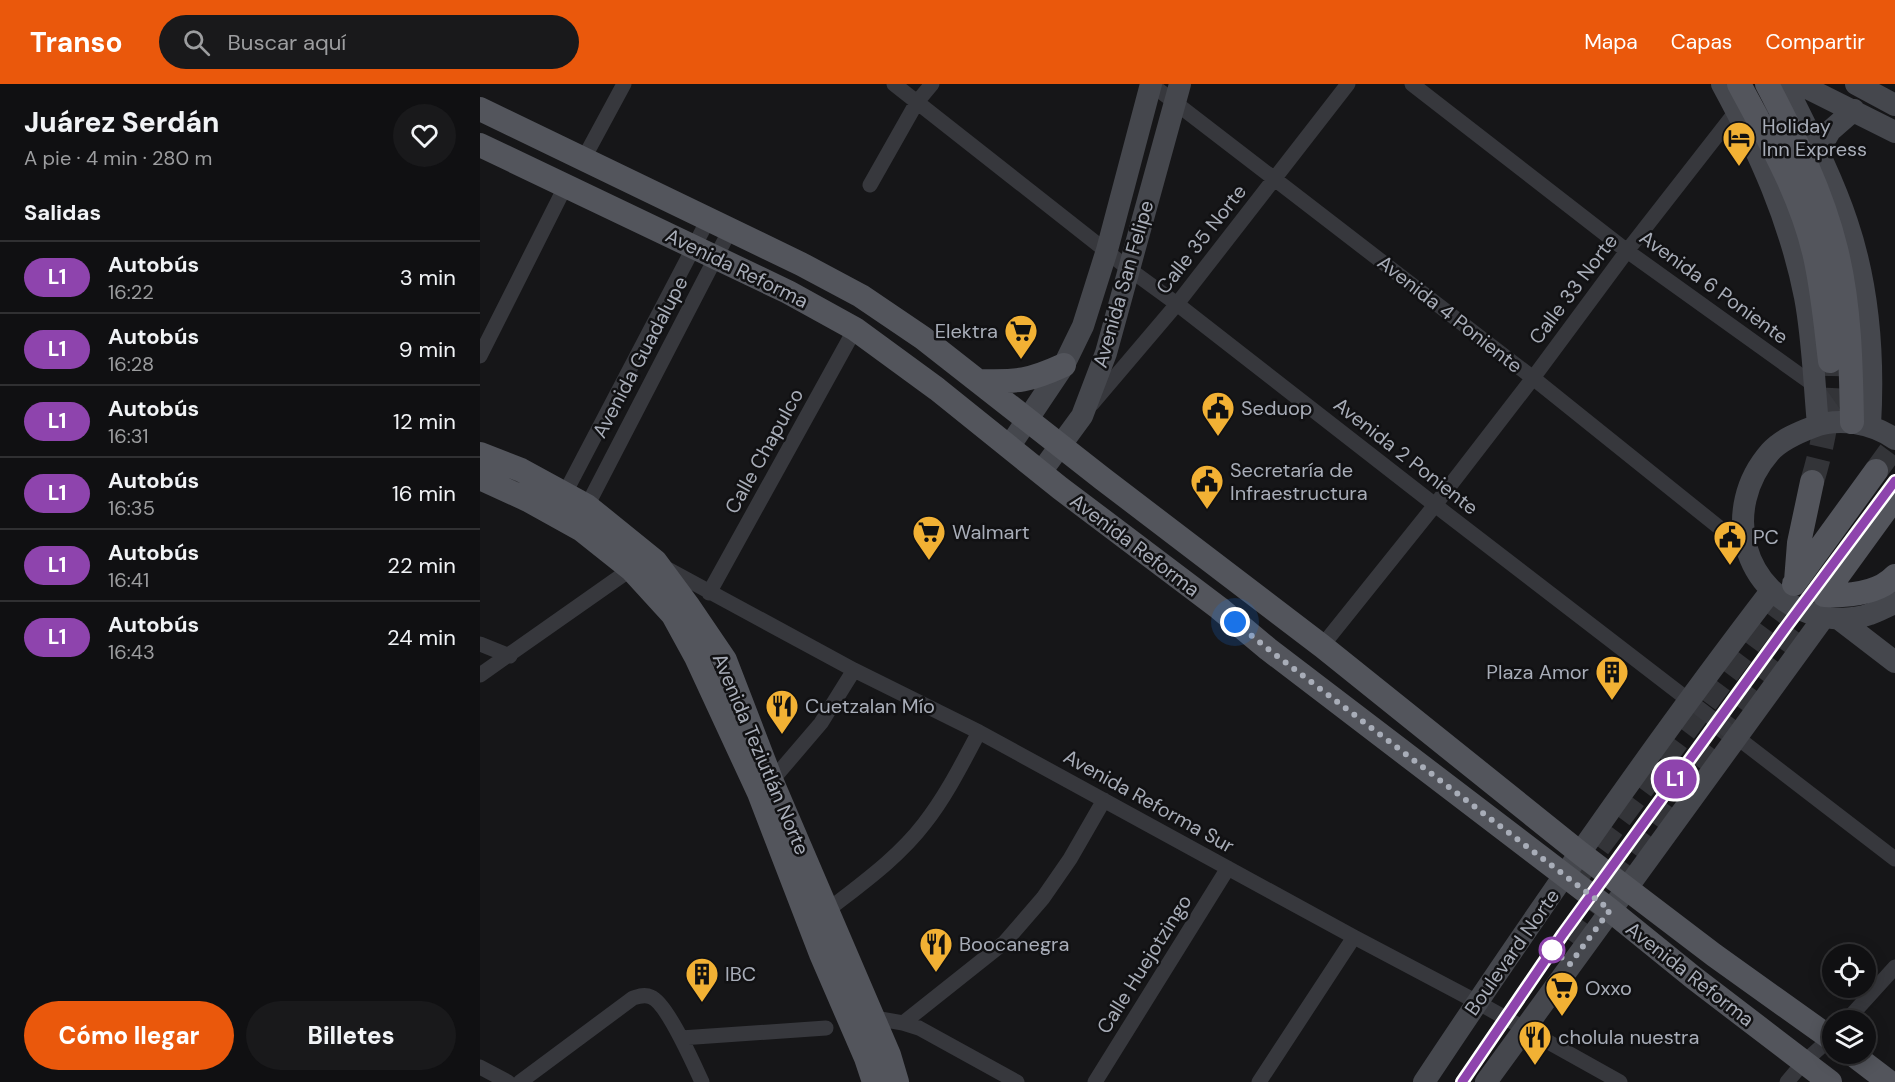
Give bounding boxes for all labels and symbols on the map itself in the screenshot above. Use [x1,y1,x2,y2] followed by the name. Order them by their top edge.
[1762,113,1867,162] place label: Holiday Inn Express
[1721,120,1757,167] hotel icon: Holiday Inn Express
[1150,179,1252,299] street label: Calle 35 Norte
[1087,197,1159,371] street label: Avenida San Felipe
[661,222,813,314] street label: Avenida Reforma
[1635,224,1793,350] street label: Avenida 6 Poniente
[1523,229,1623,349] street label: Calle 33 Norte
[1372,249,1528,379] street label: Avenida 4 Poniente
[586,272,694,442] street label: Avenida Guadalupe
[1003,313,1039,360] supermarket icon: Elektra
[935,318,998,344] place label: Elektra
[719,384,809,518] street label: Calle Chapulco
[1200,390,1236,437] public building icon: Seduop
[1328,391,1484,521] street label: Avenida 2 Poniente
[1241,395,1312,421] place label: Seduop
[1230,457,1368,506] place label: Secretaría de Infraestructura
[1189,463,1225,510] public building icon: Secretaría de Infraestructura
[1065,488,1205,602] street label: Avenida Reforma
[911,514,947,561] supermarket icon: Walmart
[952,519,1030,545] place label: Walmart
[1712,519,1748,566] public building icon: PC
[1753,524,1779,550] place label: PC
[1220,607,1250,637] your location
[707,649,815,859] street label: Avenida Teziutlán Norte
[1594,654,1630,701] building icon: Plaza Amor
[1486,659,1589,685] place label: Plaza Amor
[764,688,800,735] restaurant icon: Cuetzalan Mío
[805,693,935,719] place label: Cuetzalan Mío
[1059,743,1239,859] street label: Avenida Reforma Sur
[1648,760,1702,798] line badge: L1
[1459,884,1565,1020] street label: Boulevard Norte
[1091,889,1197,1039] street label: Calle Huejotzingo
[1621,916,1759,1032] street label: Avenida Reforma
[918,926,954,973] restaurant icon: Boocanegra
[959,931,1069,957] place label: Boocanegra
[1539,937,1565,963] unlabelled marker
[684,956,720,1003] building icon: IBC
[725,961,756,987] place label: IBC
[1544,970,1580,1017] supermarket icon: Oxxo
[1585,975,1632,1001] place label: Oxxo
[1517,1019,1553,1066] restaurant icon: cholula nuestra
[1558,1024,1699,1050] place label: cholula nuestra

